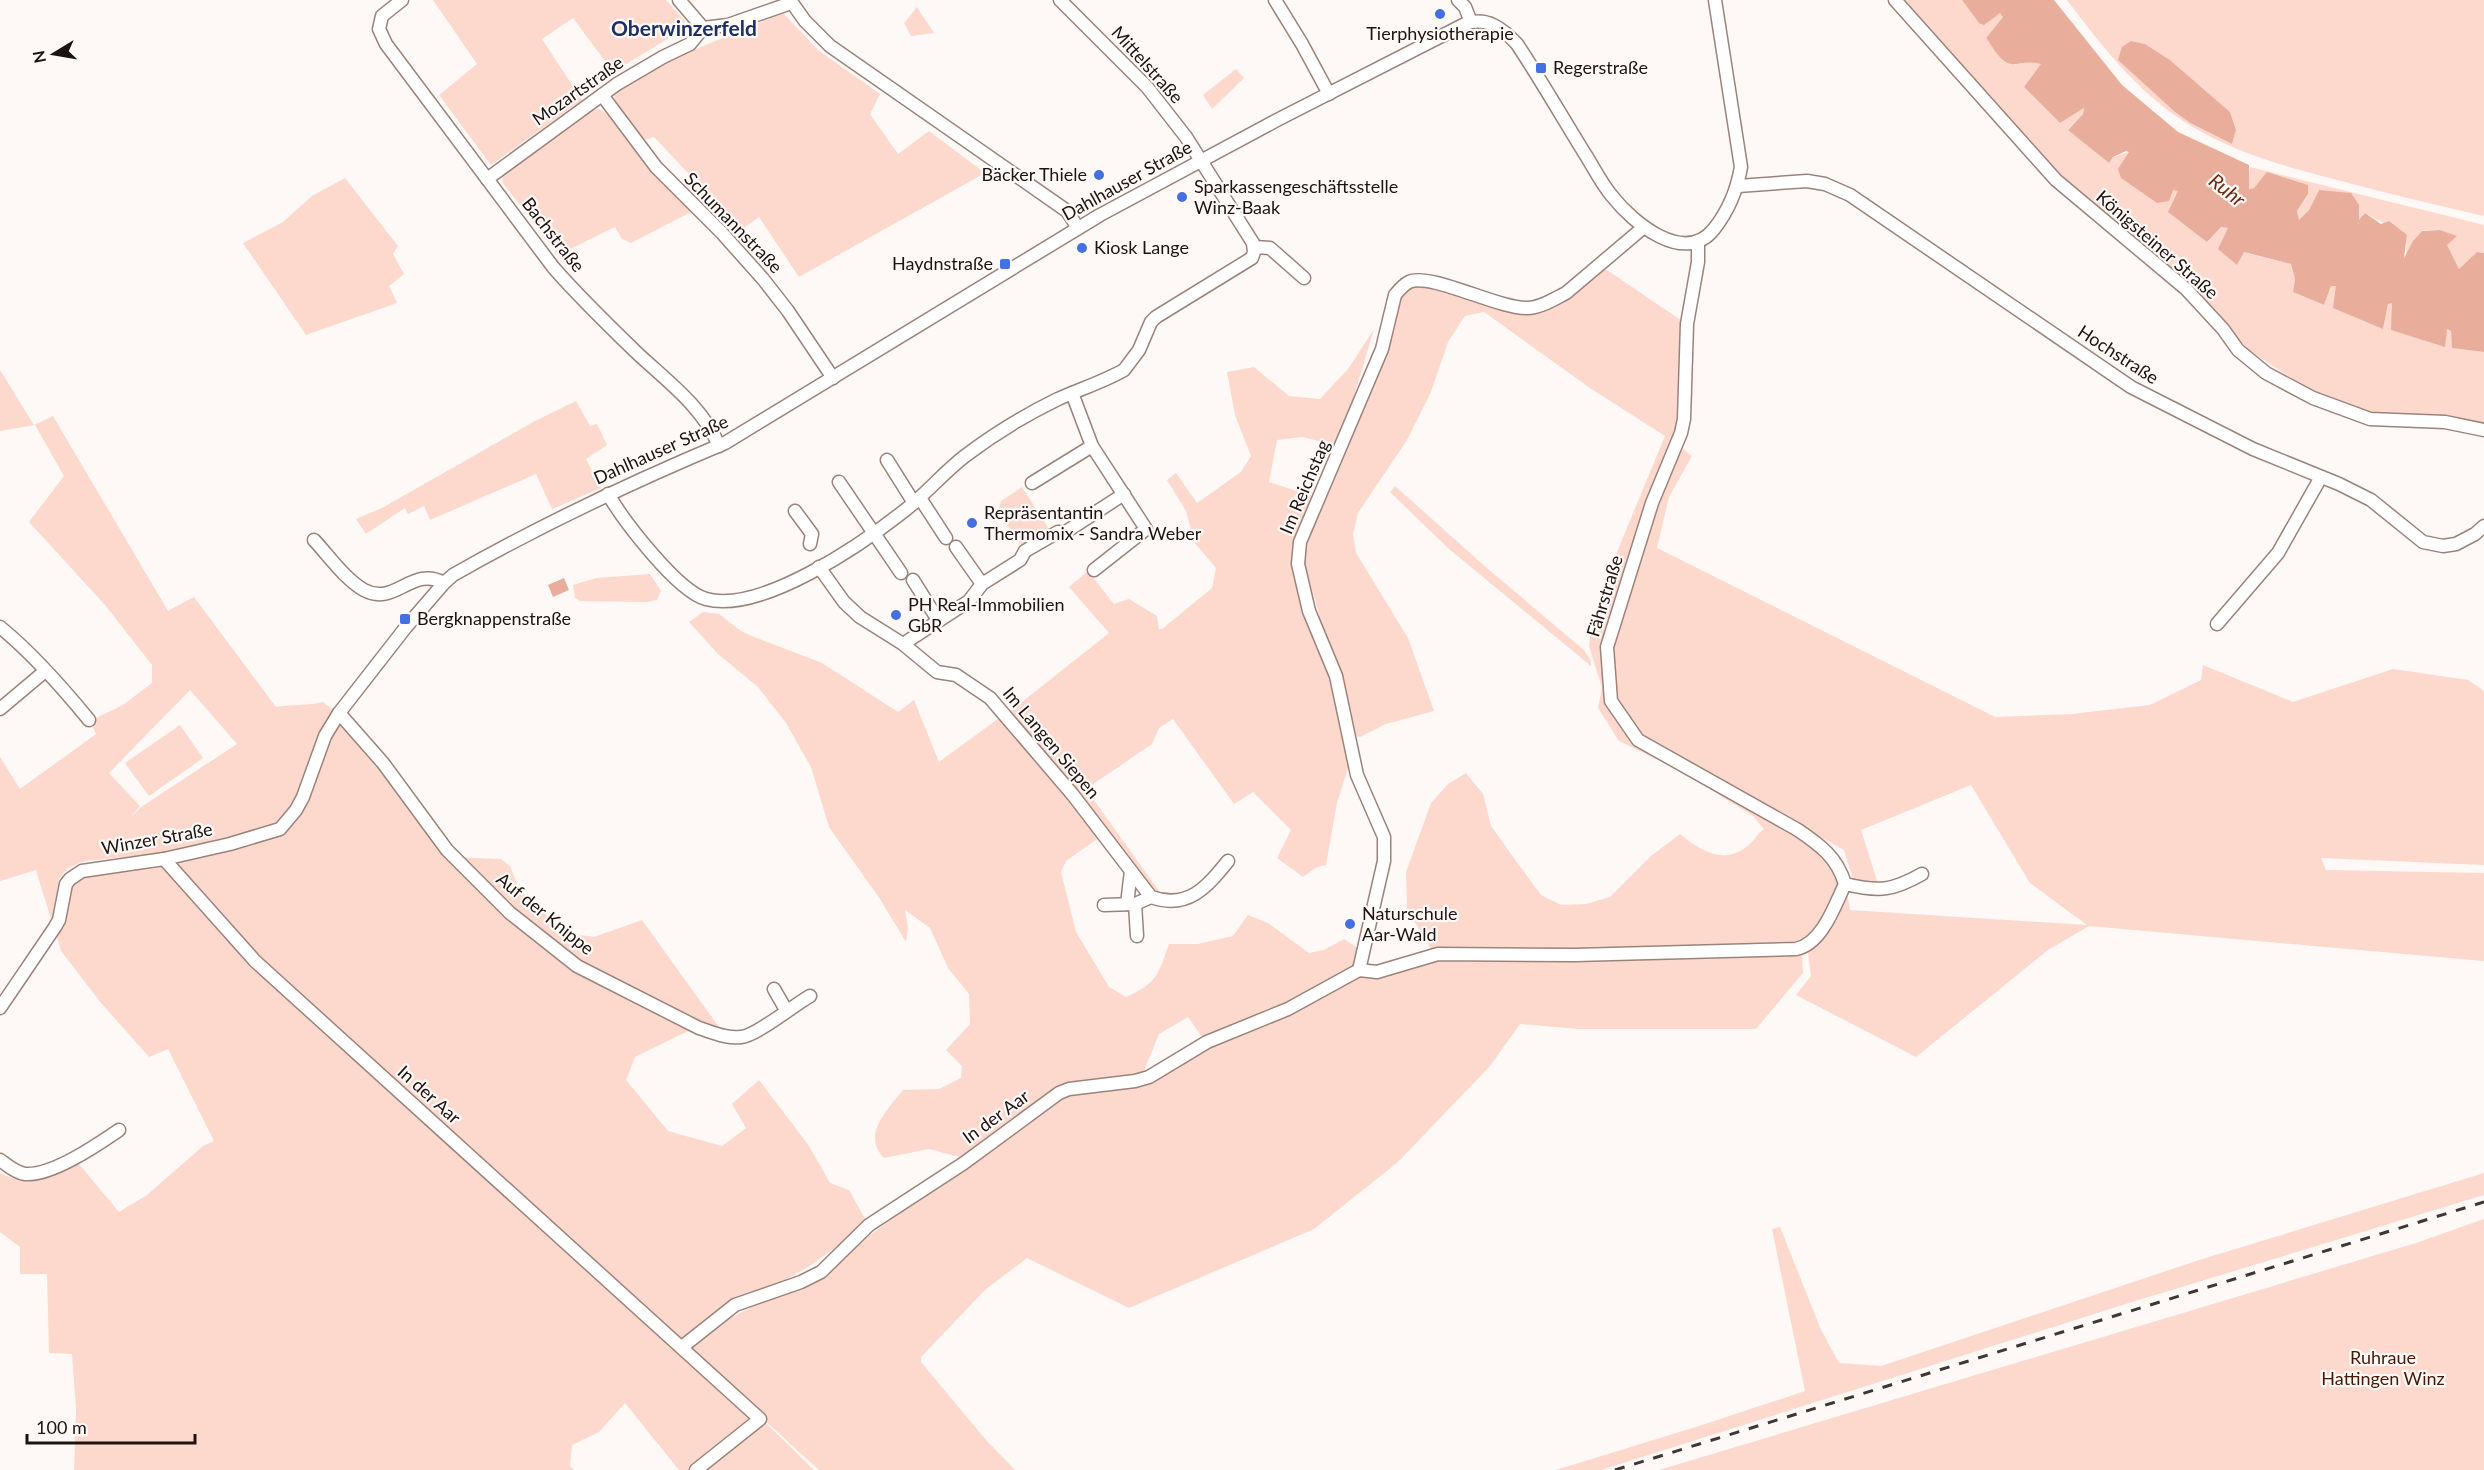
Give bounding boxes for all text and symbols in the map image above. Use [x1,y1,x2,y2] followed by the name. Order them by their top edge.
[1433,7,1447,21] marker: Tierphysiotherapie
[611,15,757,40] district label: Oberwinzerfeld
[1107,21,1188,108] street label: Mittelstraße
[1366,22,1514,44] place label: Tierphysiotherapie
[24,24,84,84] north arrow
[28,49,49,65] text: N
[528,51,627,130] street label: Mozartstraße
[1553,56,1648,78] place label: Regerstraße
[1534,61,1548,75] marker: Regerstraße
[1058,135,1195,225] street label: Dahlhauser Straße
[981,163,1087,185] place label: Bäcker Thiele
[680,167,787,277] street label: Schumannstraße
[1092,168,1106,182] marker: Bäcker Thiele
[2205,168,2251,211] water label: Ruhr
[1194,175,1398,218] place label: Sparkassengeschäftsstelle Winz-Baak
[2092,185,2223,303] street label: Königsteiner Straße
[1175,190,1189,204] marker: Sparkassengeschäftsstelle Winz-Baak
[518,193,590,276] street label: Bachstraße
[1094,236,1189,258] place label: Kiosk Lange
[1075,241,1089,255] marker: Kiosk Lange
[892,252,993,274] place label: Haydnstraße
[998,257,1012,271] marker: Haydnstraße
[2074,320,2163,388] street label: Hochstraße
[590,410,731,489] street label: Dahlhauser Straße
[1274,436,1334,537] street label: Im Reichstag
[984,501,1202,544] place label: Repräsentantin Thermomix - Sandra Weber
[965,516,979,530] marker: Repräsentantin Thermomix - Sandra Weber
[1581,552,1627,639] street label: Fährstraße
[908,593,1064,636] place label: PH Real-Immobilien GbR
[417,607,571,629] place label: Bergknappenstraße
[889,608,903,622] marker: PH Real-Immobilien GbR
[398,612,412,626] marker: Bergknappenstraße
[999,682,1105,803] street label: Im Langen Siepen
[100,817,214,859] street label: Winzer Straße
[492,867,599,959] street label: Auf der Knippe
[1362,902,1458,945] place label: Naturschule Aar-Wald
[1343,917,1357,931] marker: Naturschule Aar-Wald
[394,1060,466,1128] street label: In der Aar
[958,1084,1033,1148] street label: In der Aar
[2321,1346,2445,1389] park label: Ruhraue Hattingen Winz
[27,1407,195,1445] scale bar
[36,1416,87,1438] text: 100 m

